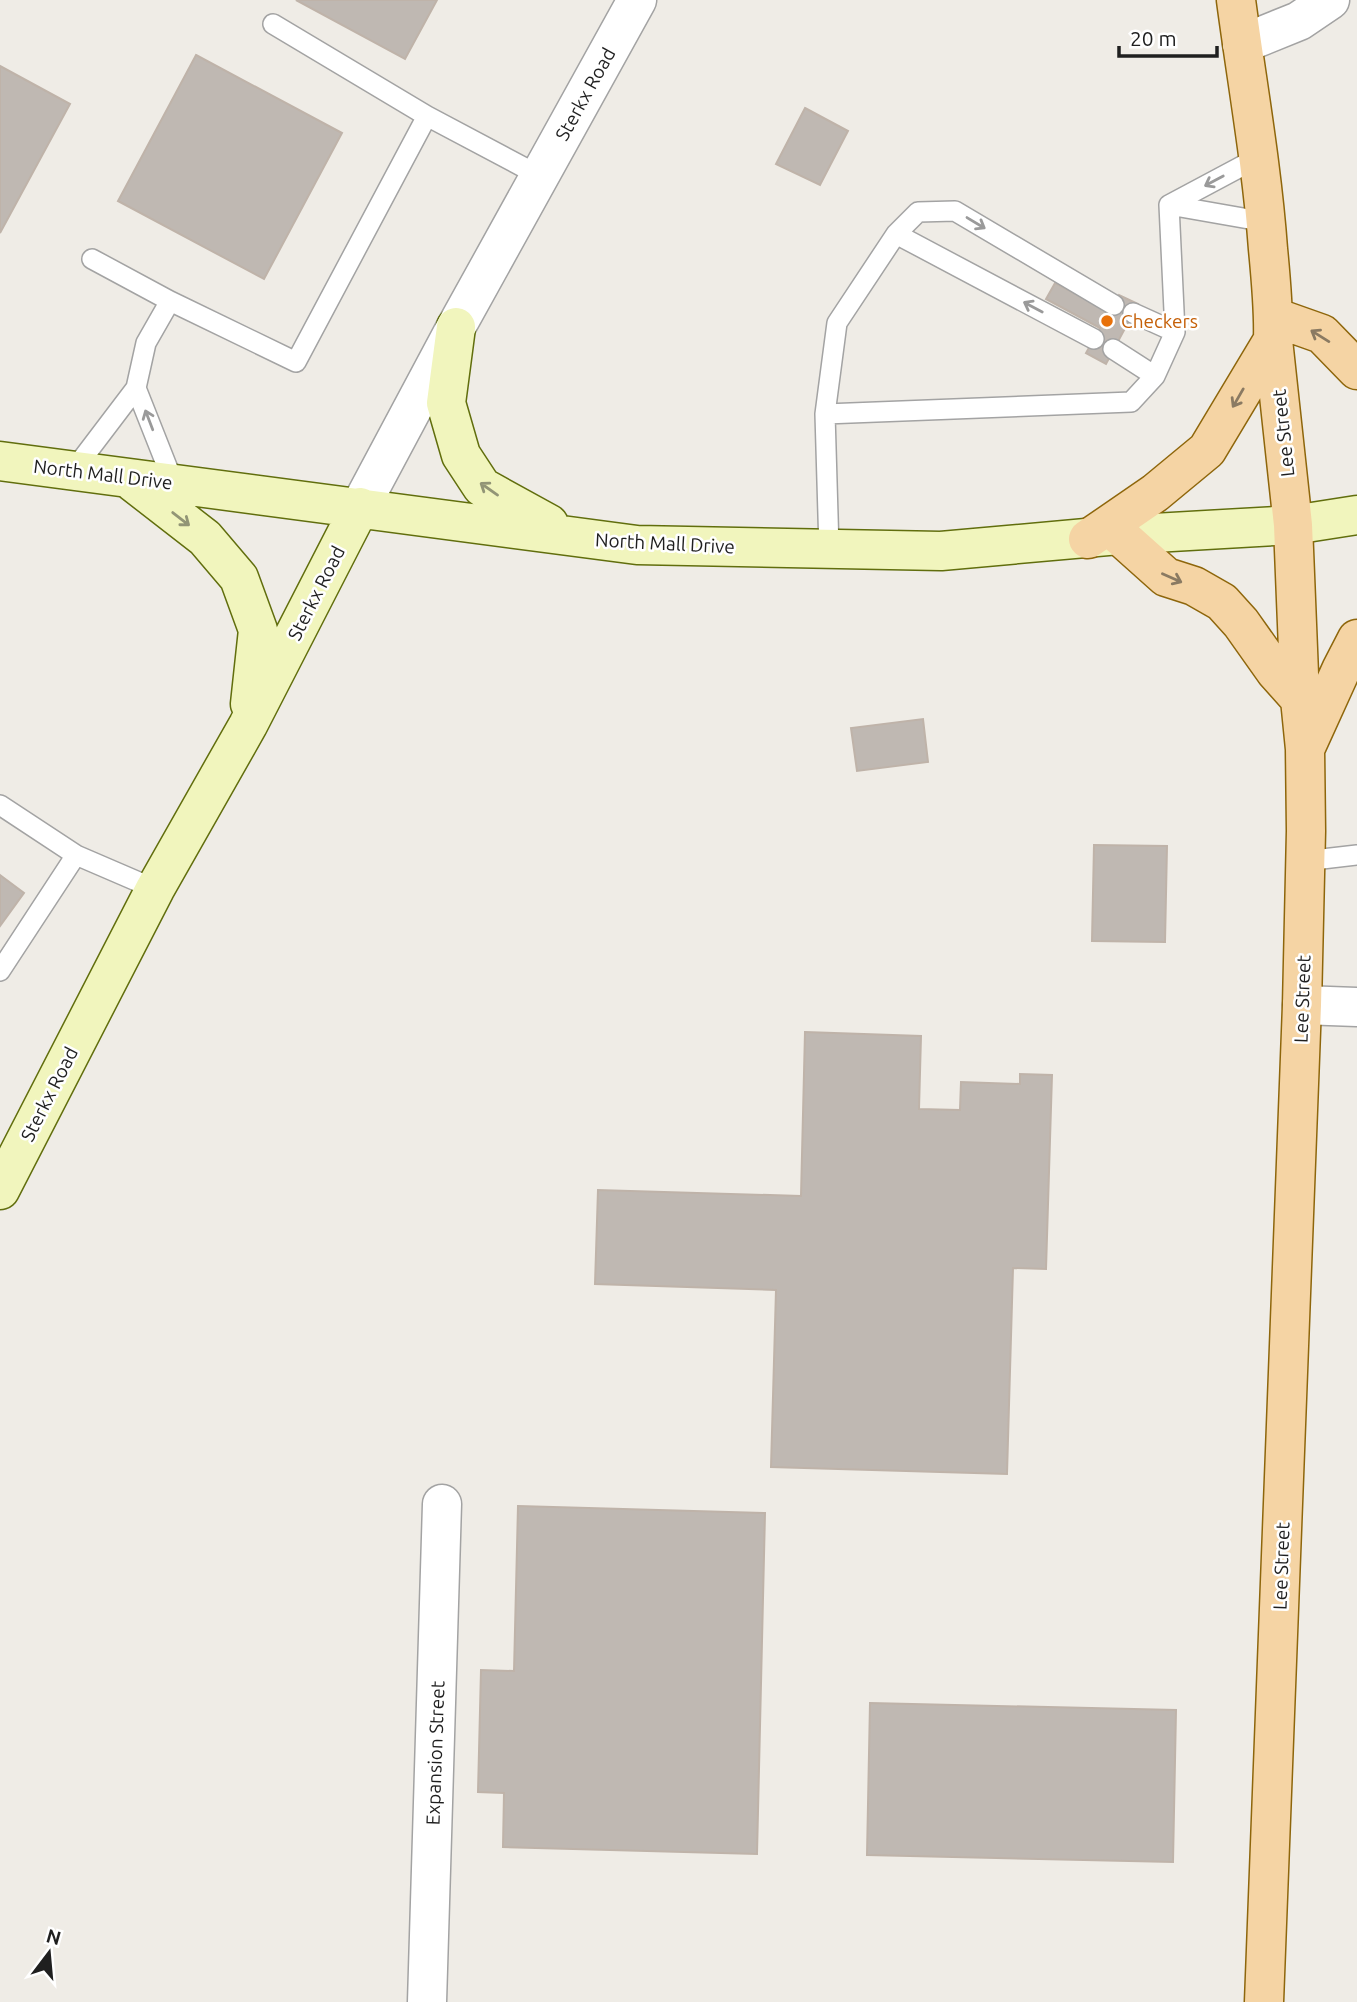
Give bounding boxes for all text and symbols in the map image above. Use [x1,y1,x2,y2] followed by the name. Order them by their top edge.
[1119,14,1217,58] scale bar
[1130,26,1177,50] text: 20 m
[550,44,620,144] street label: Sterkx Road
[1205,174,1225,188] one-way arrow
[966,216,986,230] one-way arrow
[1024,299,1044,313] one-way arrow
[1121,310,1198,332] place label: Checkers
[1099,313,1115,329] marker: Checkers
[1311,329,1330,344] one-way arrow
[1231,388,1245,408] one-way arrow
[1267,388,1299,478] street label: Lee Street
[141,410,154,431] one-way arrow
[32,455,174,493] street label: North Mall Drive
[480,482,499,496] one-way arrow
[171,512,190,527] one-way arrow
[594,528,736,558] street label: North Mall Drive
[283,542,349,644] street label: Sterkx Road
[1161,572,1182,585] one-way arrow
[1289,954,1315,1043] street label: Lee Street
[16,1043,82,1145] street label: Sterkx Road
[1268,1521,1294,1610] street label: Lee Street
[421,1680,449,1826] street label: Expansion Street
[14,1918,84,1988] north arrow
[44,1924,64,1949] text: N

